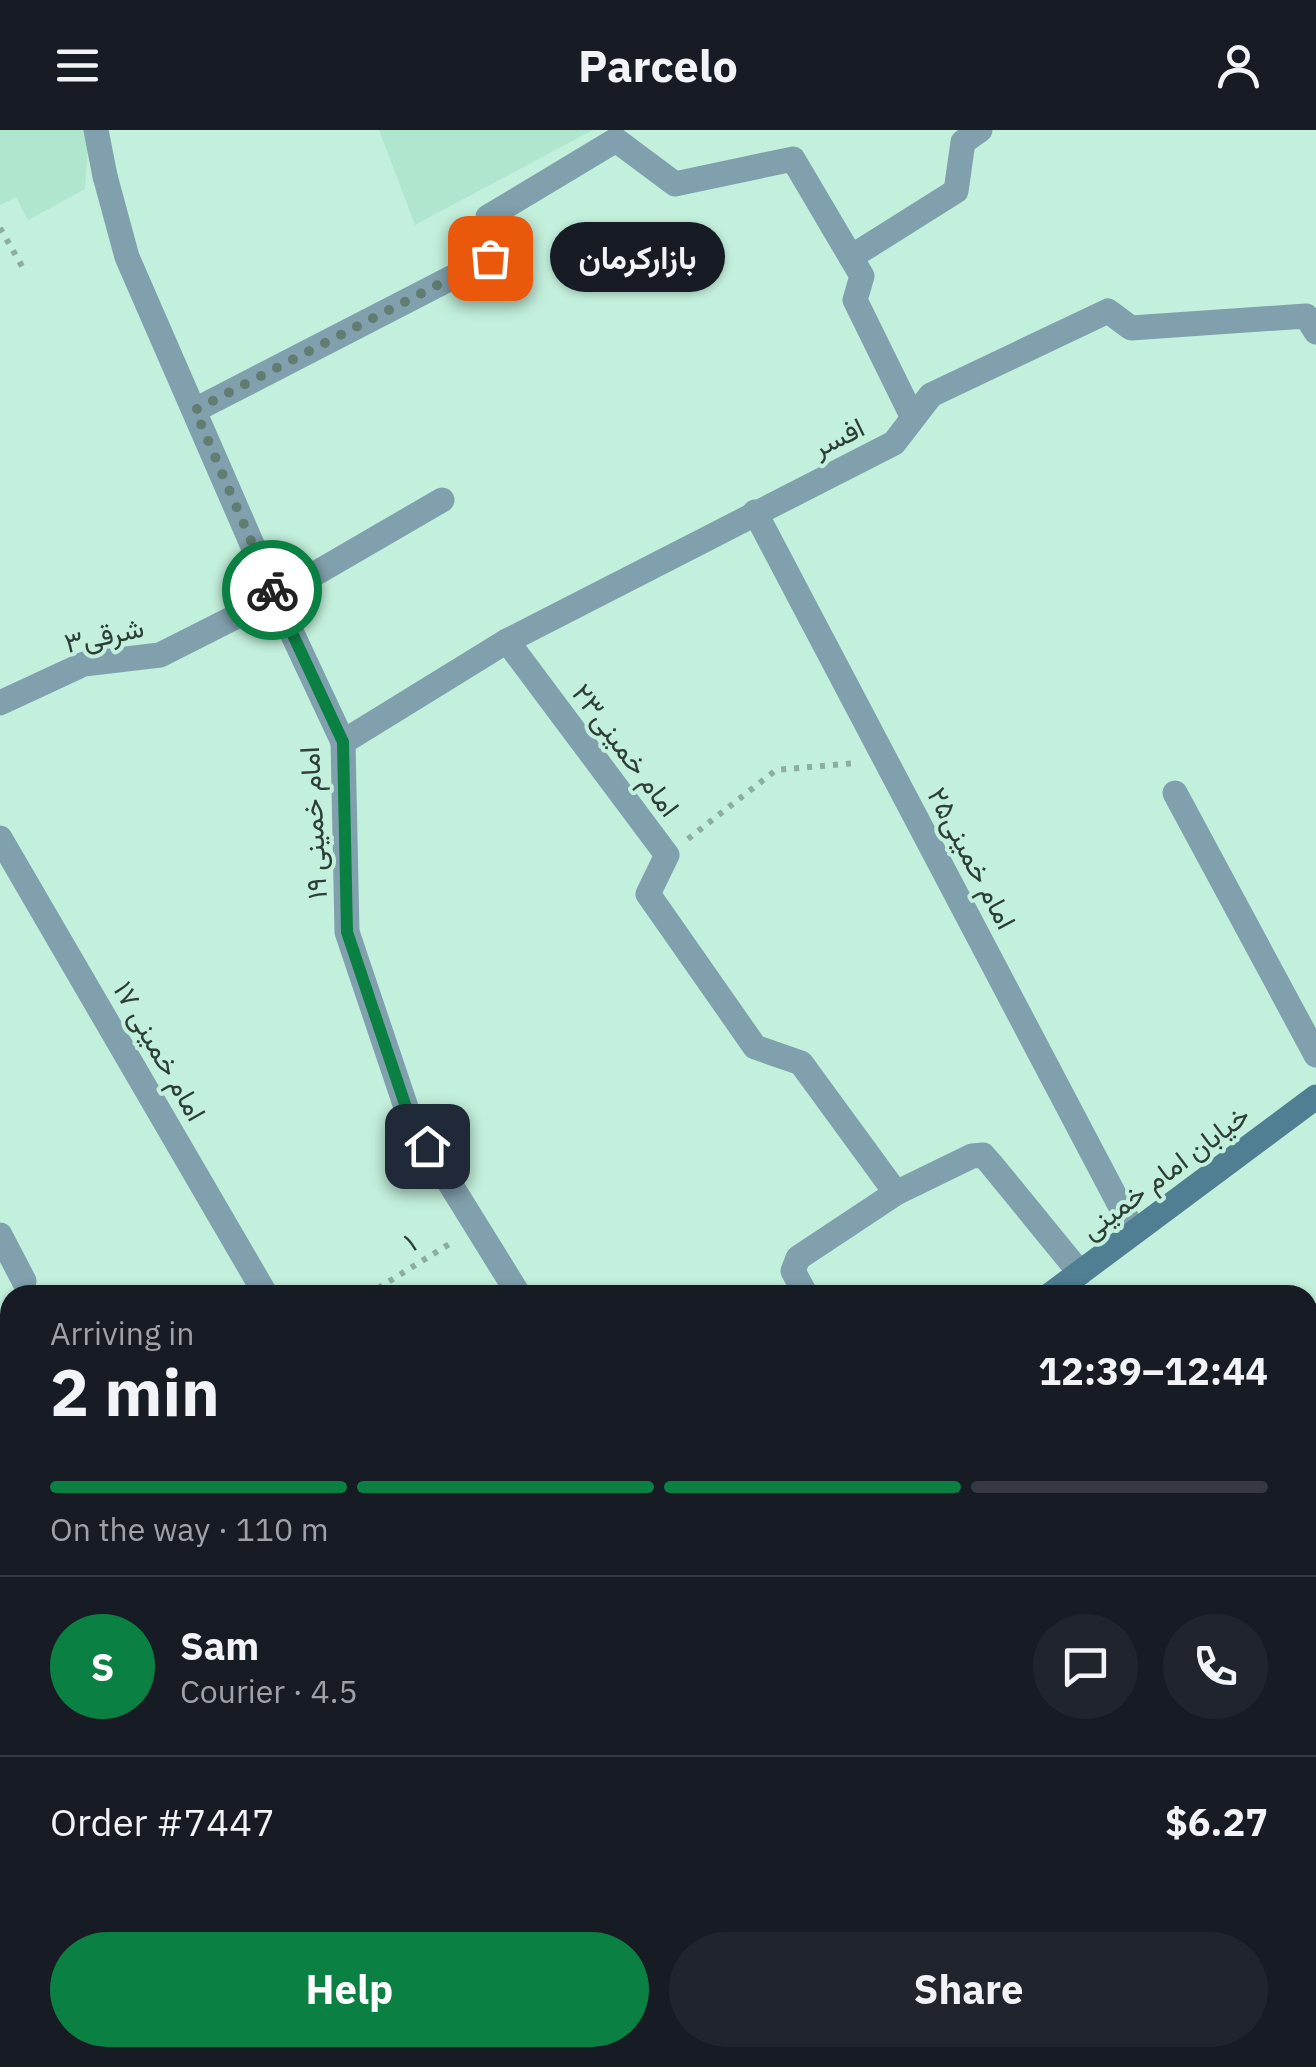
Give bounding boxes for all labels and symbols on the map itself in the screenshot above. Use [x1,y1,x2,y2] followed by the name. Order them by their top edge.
[448,216,533,301] pin
[550,223,725,293] callout: بازارکرمان
[805,408,870,465] street label: افسر
[222,540,322,640] courier
[61,608,147,661] street label: شرقی۳
[563,676,689,824] street label: امام خمینی۲۳
[290,746,336,900] street label: امام خمینی ۱۹
[919,780,1025,936] street label: امام خمینی۲۵
[105,974,215,1128] street label: امام خمینی ۱۷
[1073,1096,1257,1248] street label: خیابان امام خمینی
[385,1104,470,1189] pin
[396,1224,423,1259] street label: ۱

